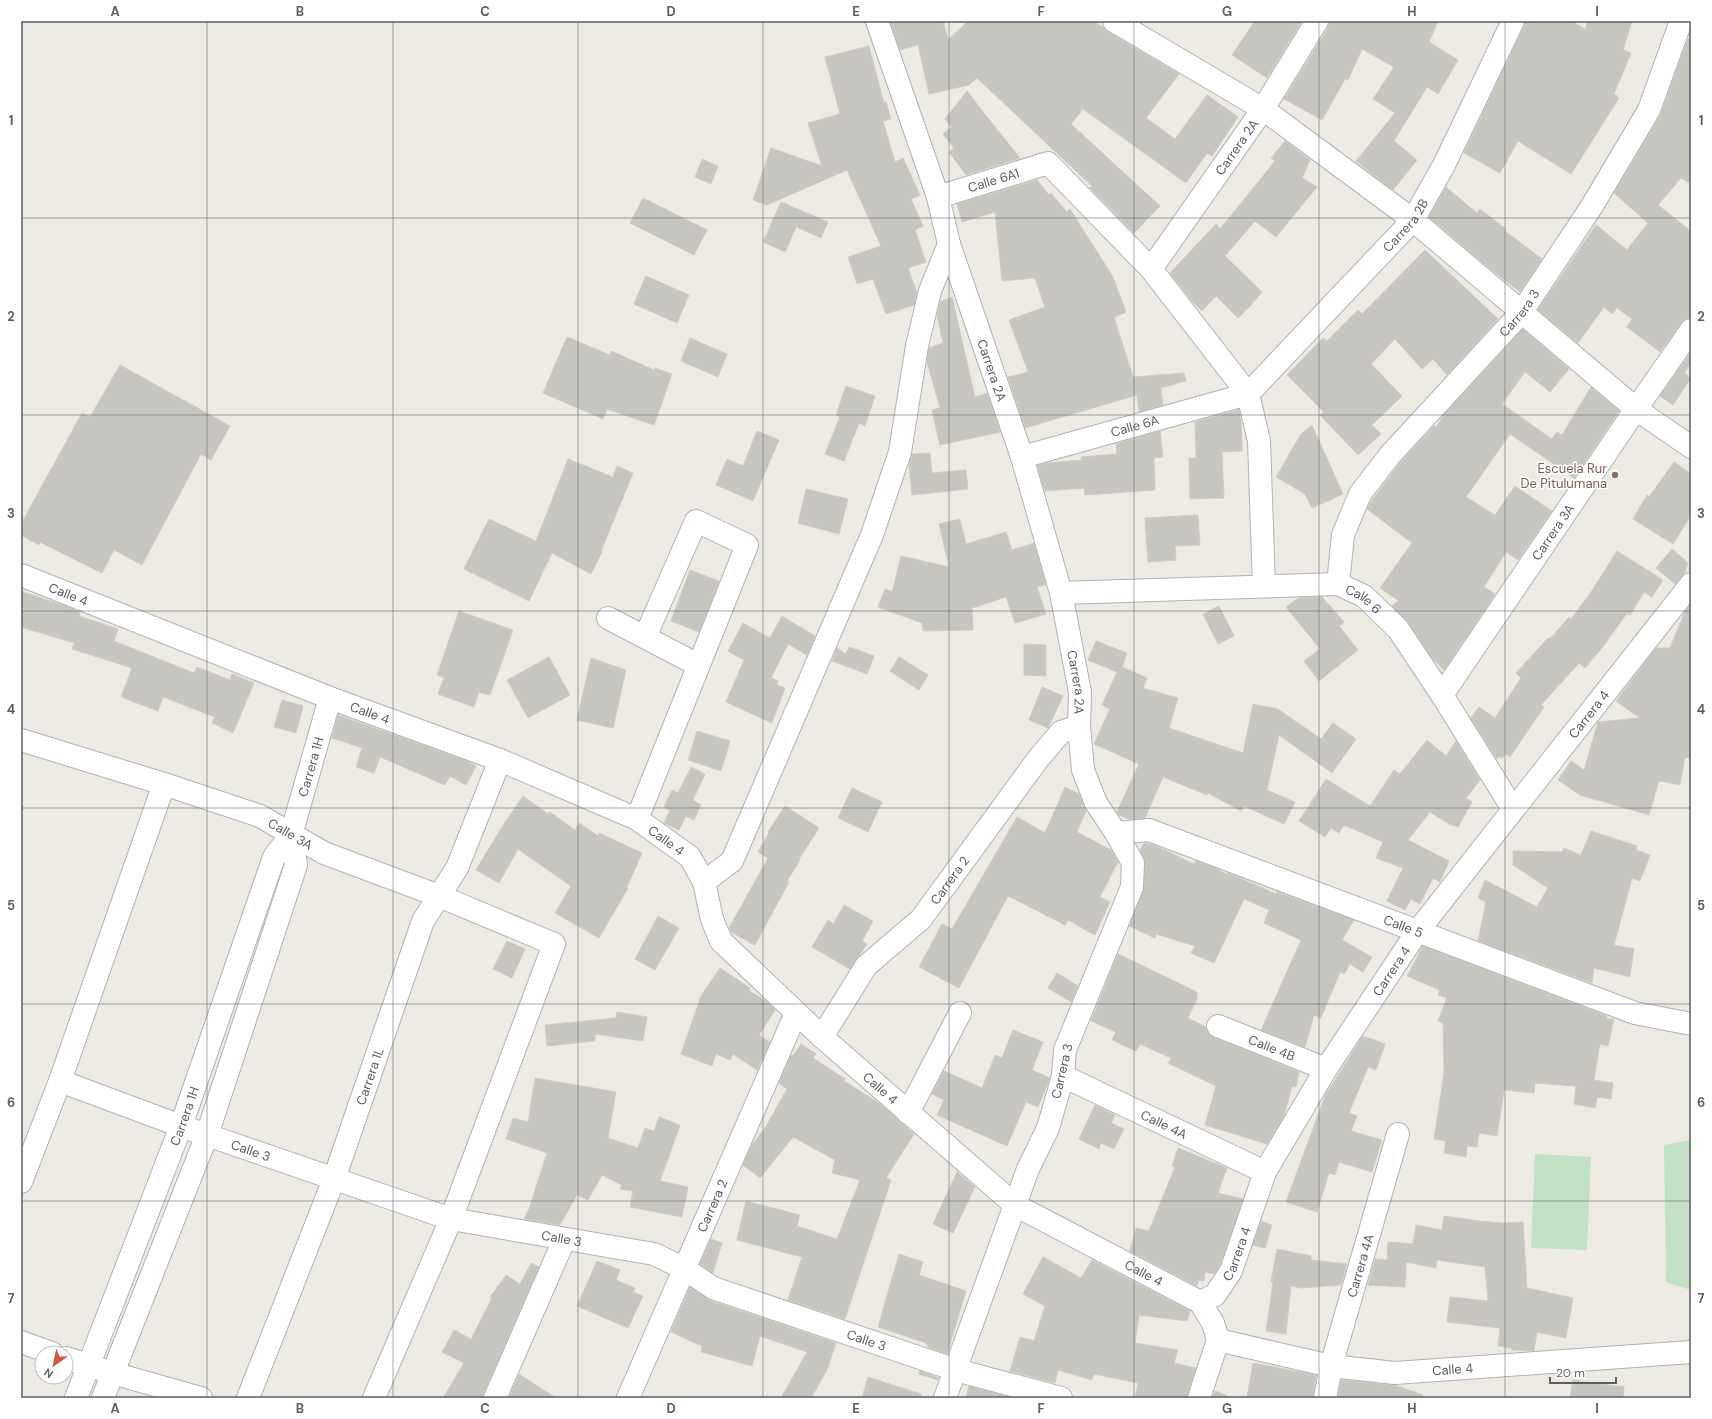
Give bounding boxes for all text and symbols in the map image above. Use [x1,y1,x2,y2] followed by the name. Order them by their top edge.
[110,3,120,20] text: A
[296,3,304,20] text: B
[480,3,490,20] text: C
[666,3,676,20] text: D
[852,3,860,20] text: E
[1037,3,1045,20] text: F
[1222,3,1232,20] text: G
[1407,3,1417,20] text: H
[1595,3,1599,20] text: I
[9,112,13,129] text: 1
[1699,112,1703,129] text: 1
[1211,115,1262,178] street label: Carrera 2A
[966,164,1021,196] street label: Calle 6A1
[1379,196,1432,255] street label: Carrera 2B
[1495,286,1543,340] street label: Carrera 3
[7,308,15,325] text: 2
[1697,308,1705,325] text: 2
[974,337,1011,404] street label: Carrera 2A
[1109,411,1161,440] street label: Calle 6A
[1520,460,1607,492] place label: Escuela Rur De Pitulumana
[1610,470,1620,480] marker: Escuela Rur De Pitulumana
[1527,500,1578,563] street label: Carrera 3A
[7,505,15,522] text: 3
[1697,505,1705,522] text: 3
[46,578,91,609] street label: Calle 4
[1343,580,1386,617] street label: Calle 6
[1064,649,1089,715] street label: Carrera 2A
[1564,687,1613,742] street label: Carrera 4
[348,698,392,728] street label: Calle 4
[7,701,15,718] text: 4
[1697,701,1705,718] text: 4
[294,735,327,799] street label: Carrera 1H
[265,814,316,853] street label: Calle 3A
[645,821,688,859] street label: Calle 4
[926,853,973,908] street label: Carrera 2
[7,897,15,914] text: 5
[1697,897,1705,914] text: 5
[1381,911,1426,941] street label: Calle 5
[1368,943,1414,999] street label: Carrera 4
[1246,1031,1298,1064] street label: Calle 4B
[1047,1042,1077,1100] street label: Carrera 3
[352,1045,387,1107] street label: Carrera 1L
[859,1068,902,1108] street label: Calle 4
[166,1084,202,1148] street label: Carrera 1H
[7,1094,15,1111] text: 6
[1697,1094,1705,1111] text: 6
[1138,1106,1191,1143] street label: Calle 4A
[229,1135,273,1165] street label: Calle 3
[693,1176,731,1235] street label: Carrera 2
[1218,1224,1254,1284] street label: Carrera 4
[540,1226,583,1250] street label: Calle 3
[1343,1232,1377,1299] street label: Carrera 4A
[1122,1256,1166,1290] street label: Calle 4
[8,1290,15,1307] text: 7
[1698,1290,1705,1307] text: 7
[845,1325,889,1354] street label: Calle 3
[34,1345,74,1385] north arrow
[1431,1359,1474,1379] street label: Calle 4
[1550,1359,1616,1385] scale bar
[41,1365,56,1381] text: N
[1556,1365,1585,1381] text: 20 m
[110,1400,120,1417] text: A
[296,1400,304,1417] text: B
[480,1400,490,1417] text: C
[666,1400,676,1417] text: D
[852,1400,860,1417] text: E
[1037,1400,1045,1417] text: F
[1222,1400,1232,1417] text: G
[1407,1400,1417,1417] text: H
[1595,1400,1599,1417] text: I

